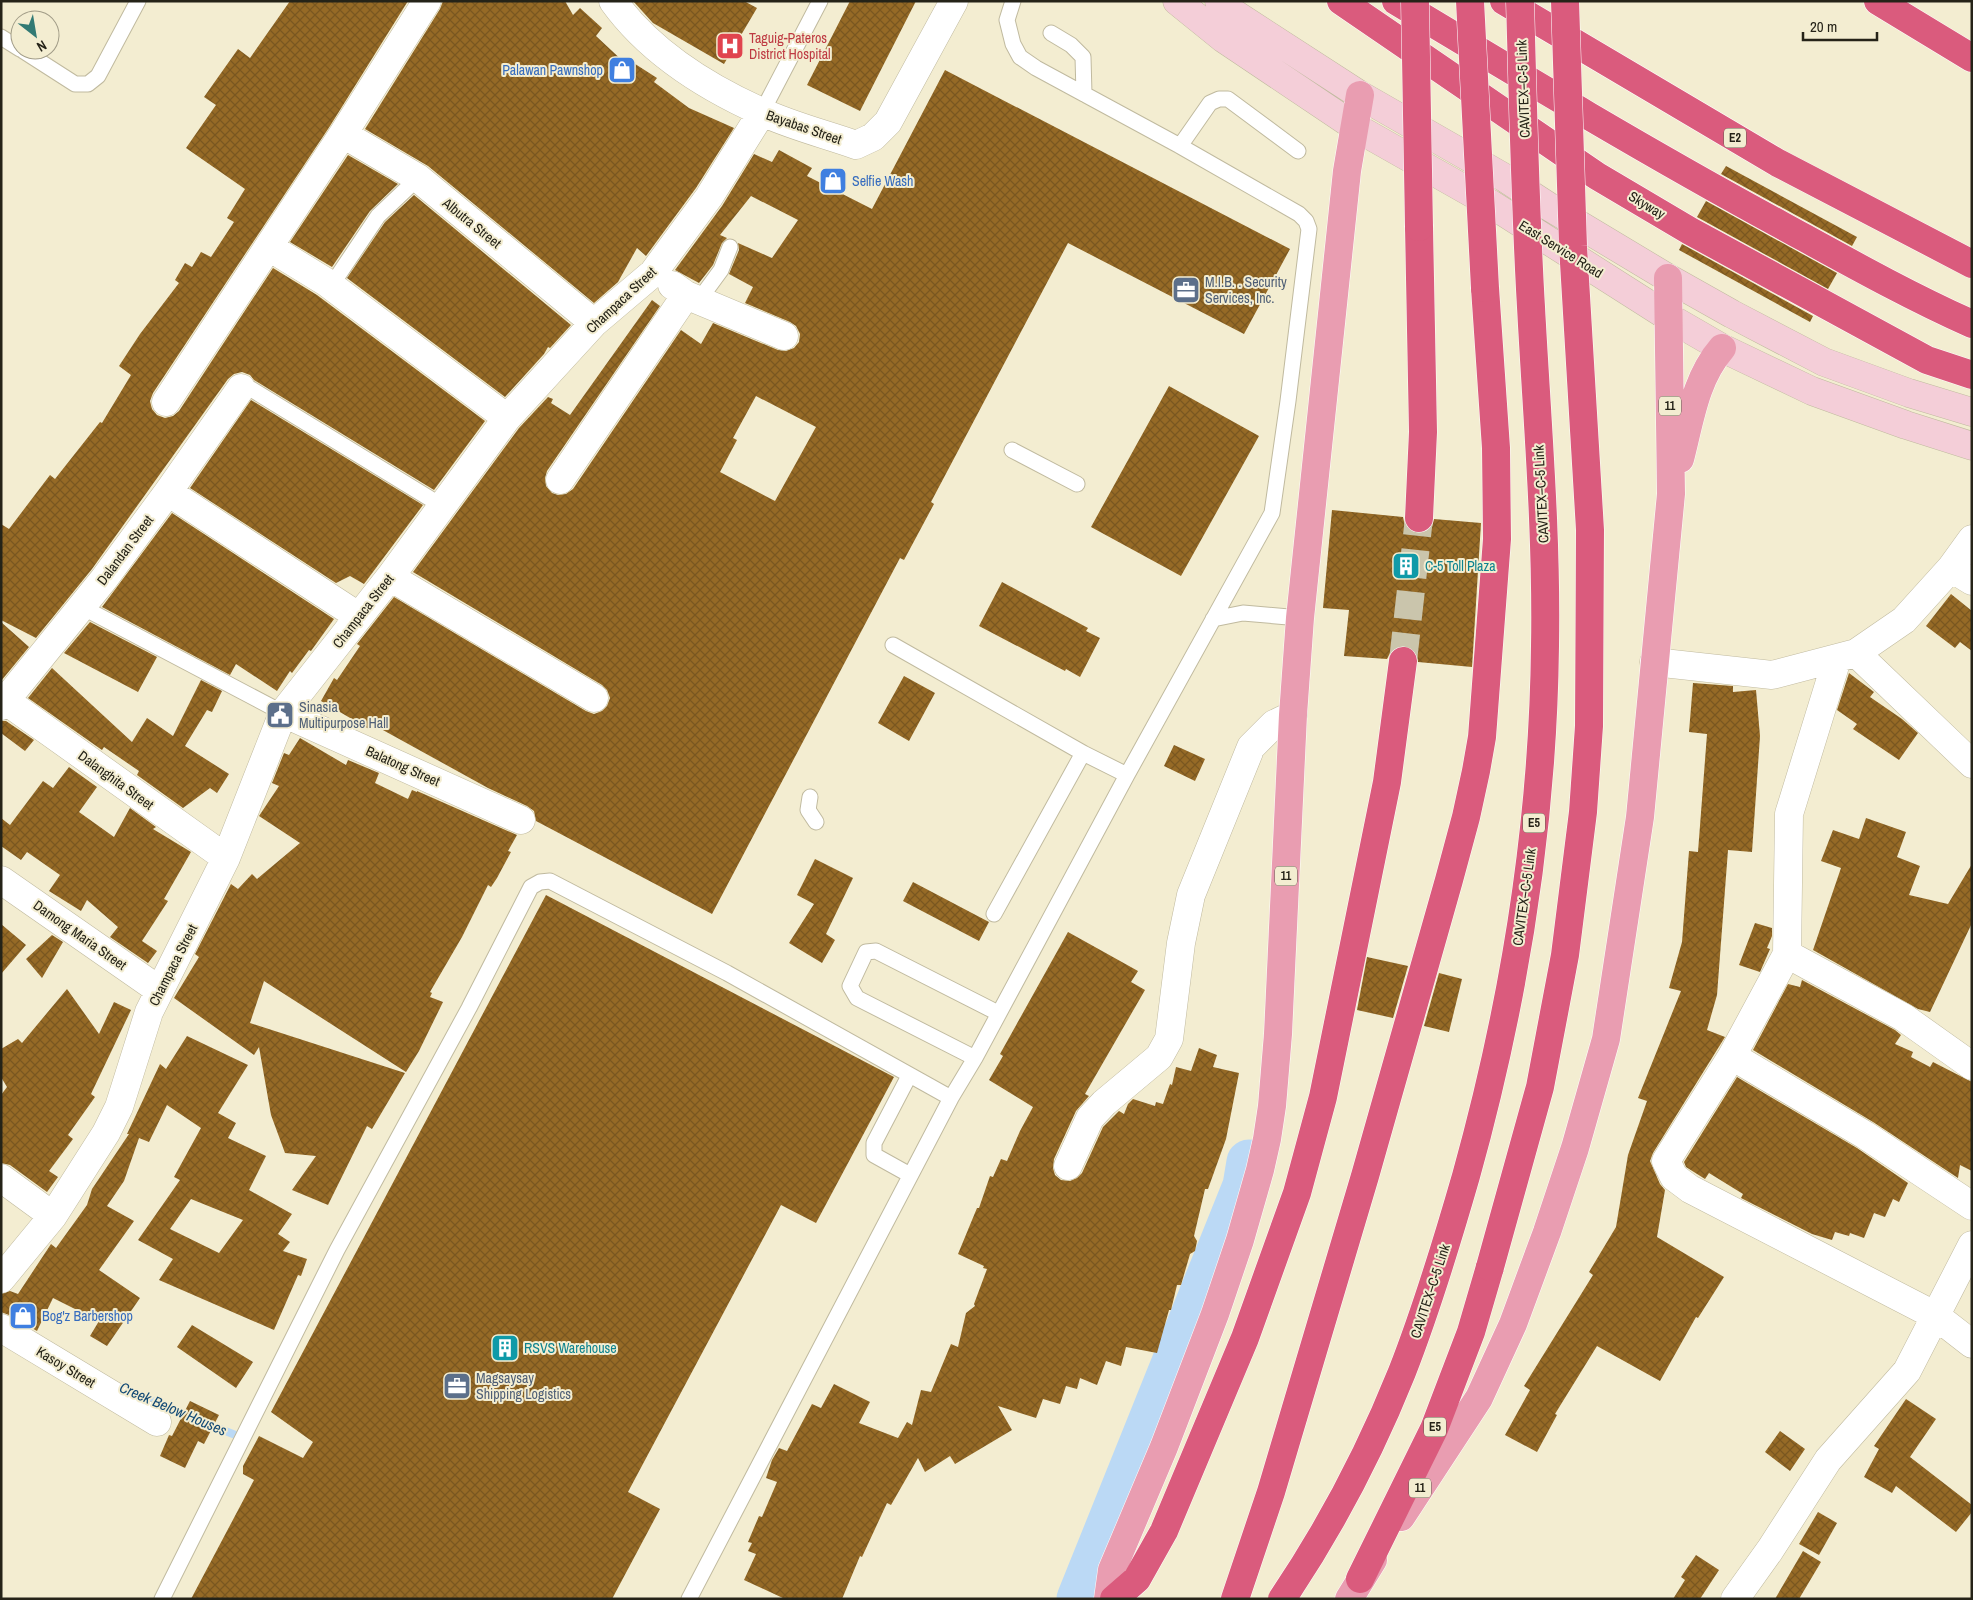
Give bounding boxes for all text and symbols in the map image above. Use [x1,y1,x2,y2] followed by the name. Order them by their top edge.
[10,10,60,60] north arrow
[1803,10,1877,42] scale bar
[1810,16,1837,37] text: 20 m
[749,29,831,63] place label: Taguig-Pateros District Hospital
[715,31,745,61] hospital icon: Taguig-Pateros District Hospital
[34,36,50,56] text: N
[1512,39,1534,138] street label: CAVITEX–C-5 Link
[607,55,637,85] shop icon: Palawan Pawnshop
[502,61,603,79] place label: Palawan Pawnshop
[764,106,844,148] street label: Bayabas Street
[1724,128,1746,148] road number: E2
[818,166,848,196] shop icon: Selfie Wash
[852,172,913,190] place label: Selfie Wash
[1625,187,1669,223] street label: Skyway
[438,193,505,252] street label: Albutra Street
[1516,216,1606,282] street label: East Service Road
[582,263,660,337] street label: Champaca Street
[1205,273,1287,307] place label: M.I.B. . Security Services, Inc.
[1171,275,1201,305] office icon: M.I.B. . Security Services, Inc.
[1659,396,1681,416] road number: 11
[1529,444,1553,543] street label: CAVITEX–C-5 Link
[93,511,157,589] street label: Dalandan Street
[1391,551,1421,581] building icon: C-5 Toll Plaza
[1425,557,1496,575] place label: C-5 Toll Plaza
[328,570,398,652] street label: Champaca Street
[299,698,388,732] place label: Sinasia Multipurpose Hall
[265,700,295,730] public building icon: Sinasia Multipurpose Hall
[363,742,443,790] street label: Balatong Street
[75,746,157,814] street label: Dalanghita Street
[1523,814,1545,832] road number: E5
[1508,847,1540,947] street label: CAVITEX–C-5 Link
[1275,866,1297,886] road number: 11
[30,896,130,974] street label: Damong Maria Street
[145,921,201,1009] street label: Champaca Street
[1406,1241,1454,1340] street label: CAVITEX–C-5 Link
[8,1301,38,1331] shop icon: Bog'z Barbershop
[42,1307,133,1325] place label: Bog'z Barbershop
[490,1333,520,1363] building icon: RSVS Warehouse
[524,1339,617,1357] place label: RSVS Warehouse
[33,1342,99,1392] street label: Kasoy Street
[476,1369,571,1403] place label: Magsaysay Shipping Logistics
[442,1371,472,1401] office icon: Magsaysay Shipping Logistics
[116,1376,230,1441] water label: Creek Below Houses
[1424,1418,1446,1436] road number: E5
[1409,1479,1431,1498] road number: 11

